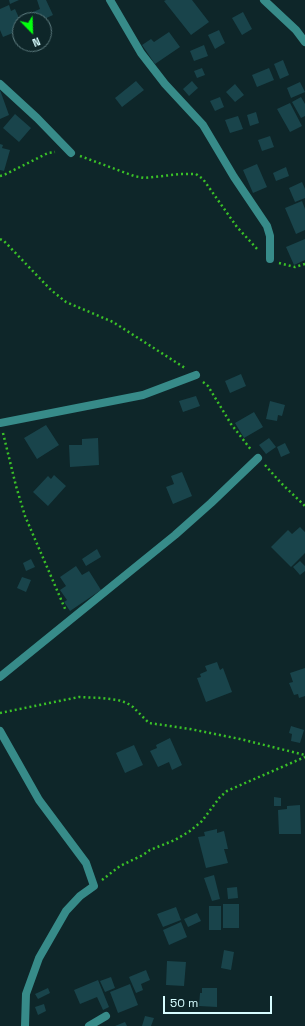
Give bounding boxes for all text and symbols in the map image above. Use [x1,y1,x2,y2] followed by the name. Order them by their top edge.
[12,12,52,52] north arrow
[30,34,42,50] text: N
[165,988,274,1014] scale bar
[170,995,198,1011] text: 50 m

